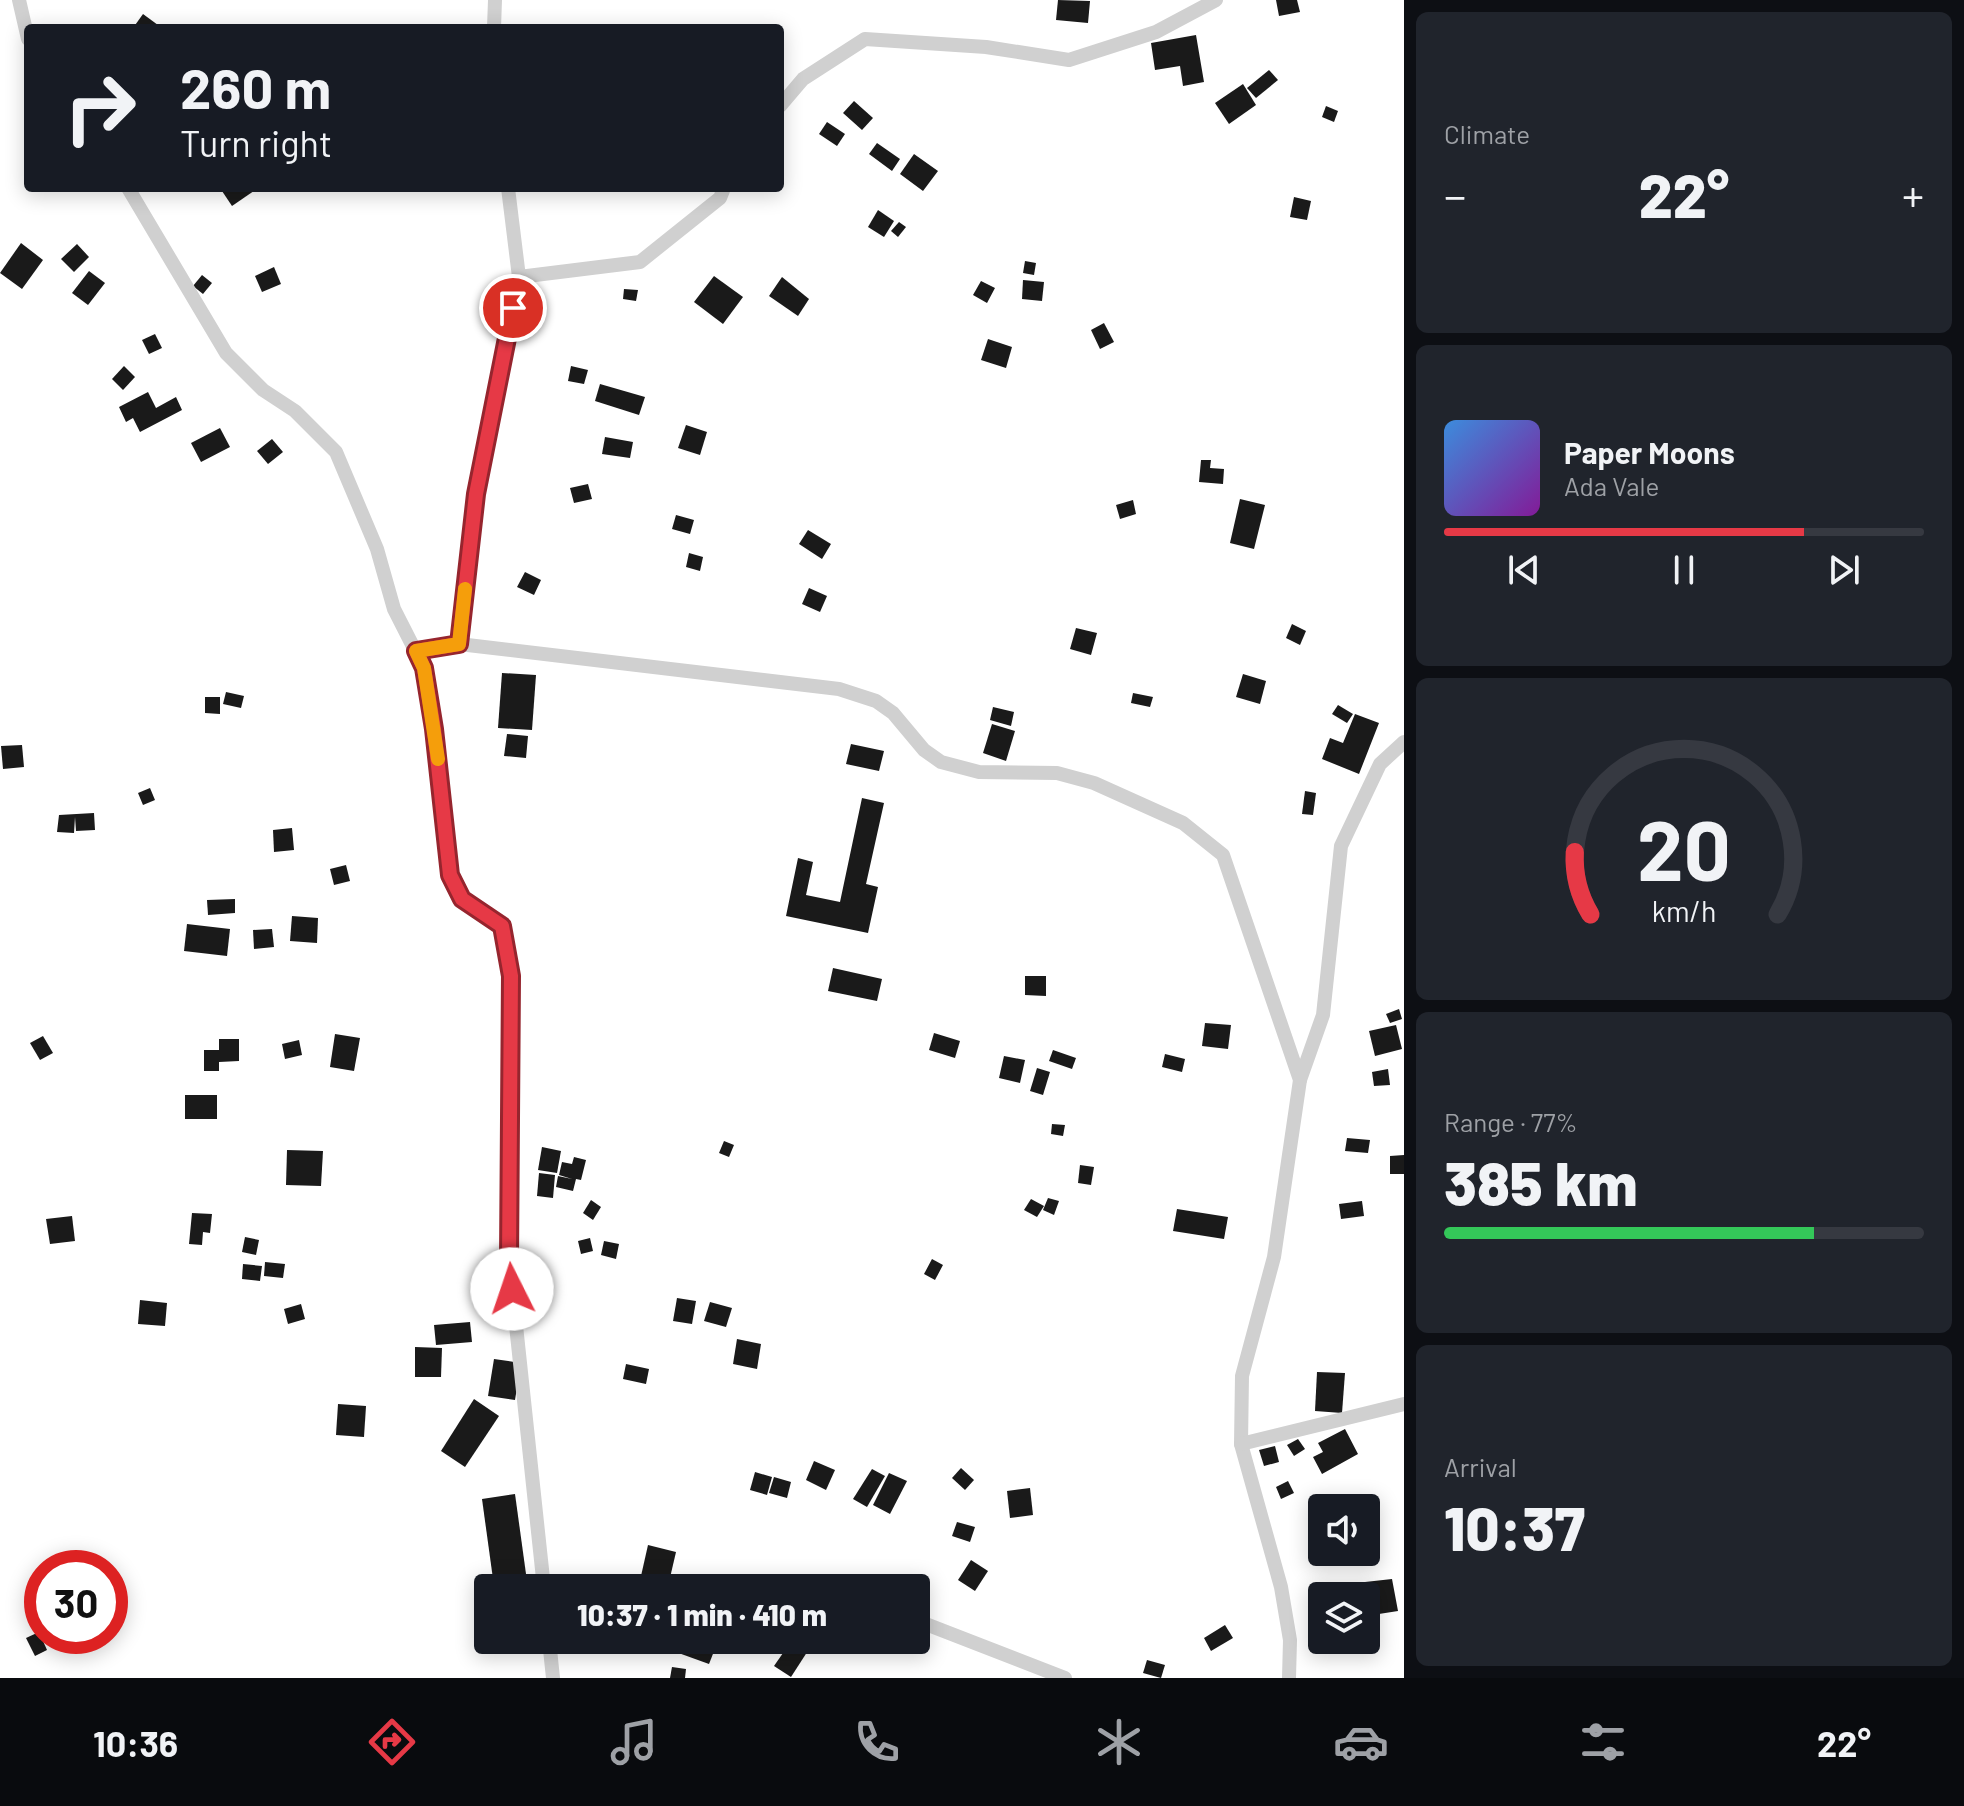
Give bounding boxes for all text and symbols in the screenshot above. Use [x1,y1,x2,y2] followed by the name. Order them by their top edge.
[180,53,331,120] text: 260 m
[48,56,152,160] icon: right
[1444,118,1530,149] text: Climate
[180,121,332,164] text: Turn right
[1639,158,1729,230] text: 22°
[1444,168,1466,221] text: −
[1902,168,1924,221] text: +
[479,274,547,342] pin
[491,286,535,330] icon: arrive
[1564,434,1735,470] text: Paper Moons
[1564,470,1659,501] text: Ada Vale
[1502,548,1546,592] icon: previous
[1662,548,1706,592] icon: pause
[1822,548,1866,592] icon: next
[1637,798,1731,898] text: 20
[1652,893,1716,928] text: km/h
[1444,1106,1577,1137] text: Range · 77%
[1444,1146,1638,1218] text: 385 km
[470,1247,554,1331] position arrow
[1444,1451,1517,1482] text: Arrival
[1444,1491,1585,1563] text: 10:37
[1308,1494,1380,1654] map controls
[1308,1494,1380,1566] button: sound
[24,1550,128,1654] speed limit sign: 30
[1308,1582,1380,1654] button: layers
[577,1596,827,1632] text: 10:37 · 1 min · 410 m
[364,1714,420,1770] icon: directions
[606,1714,662,1770] icon: music
[849,1714,905,1770] icon: phone
[1091,1714,1147,1770] icon: climate
[1333,1714,1389,1770] icon: car
[1575,1714,1631,1770] icon: filters
[93,1721,178,1764] text: 10:36
[1817,1721,1871,1764] text: 22°

